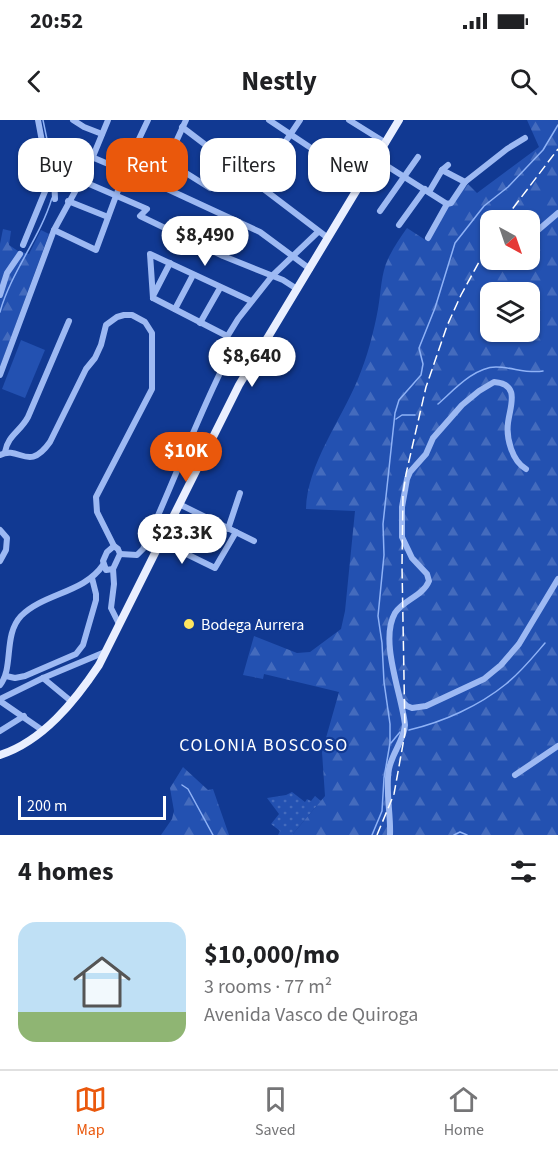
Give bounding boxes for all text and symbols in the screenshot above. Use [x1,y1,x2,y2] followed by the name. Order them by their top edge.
[30,5,83,37] text: 20:52
[241,62,317,101] text: Nestly
[18,65,51,98] icon: back
[507,65,540,98] icon: search
[18,138,94,192] chip: Buy
[106,138,188,192] chip: Rent
[200,138,296,192] chip: Filters
[308,138,390,192] chip: New
[480,210,540,270] north arrow
[480,210,540,342] map controls
[156,216,254,267] pin: $8,490
[176,221,234,249] text: $8,490
[480,282,540,342] button: layers
[203,337,301,388] pin: $8,640
[223,342,281,370] text: $8,640
[150,432,222,483] pin: $10K
[164,437,208,465] text: $10K
[133,514,231,565] pin: $23.3K
[152,519,212,547] text: $23.3K
[201,614,304,636] place label: Bodega Aurrera
[182,617,196,631] marker: Bodega Aurrera
[179,733,349,758] district label: COLONIA BOSCOSO
[18,793,166,820] scale bar
[27,795,67,817] text: 200 m
[18,853,113,890] text: 4 homes
[507,855,540,888] icon: filters
[204,936,340,973] text: $10,000/mo
[66,946,138,1018] icon: home
[204,973,332,1001] text: 3 rooms · 77 m²
[204,1001,418,1029] text: Avenida Vasco de Quiroga
[74,1083,107,1141] tab: Map
[255,1083,296,1141] tab: Saved
[444,1083,484,1141] tab: Home

